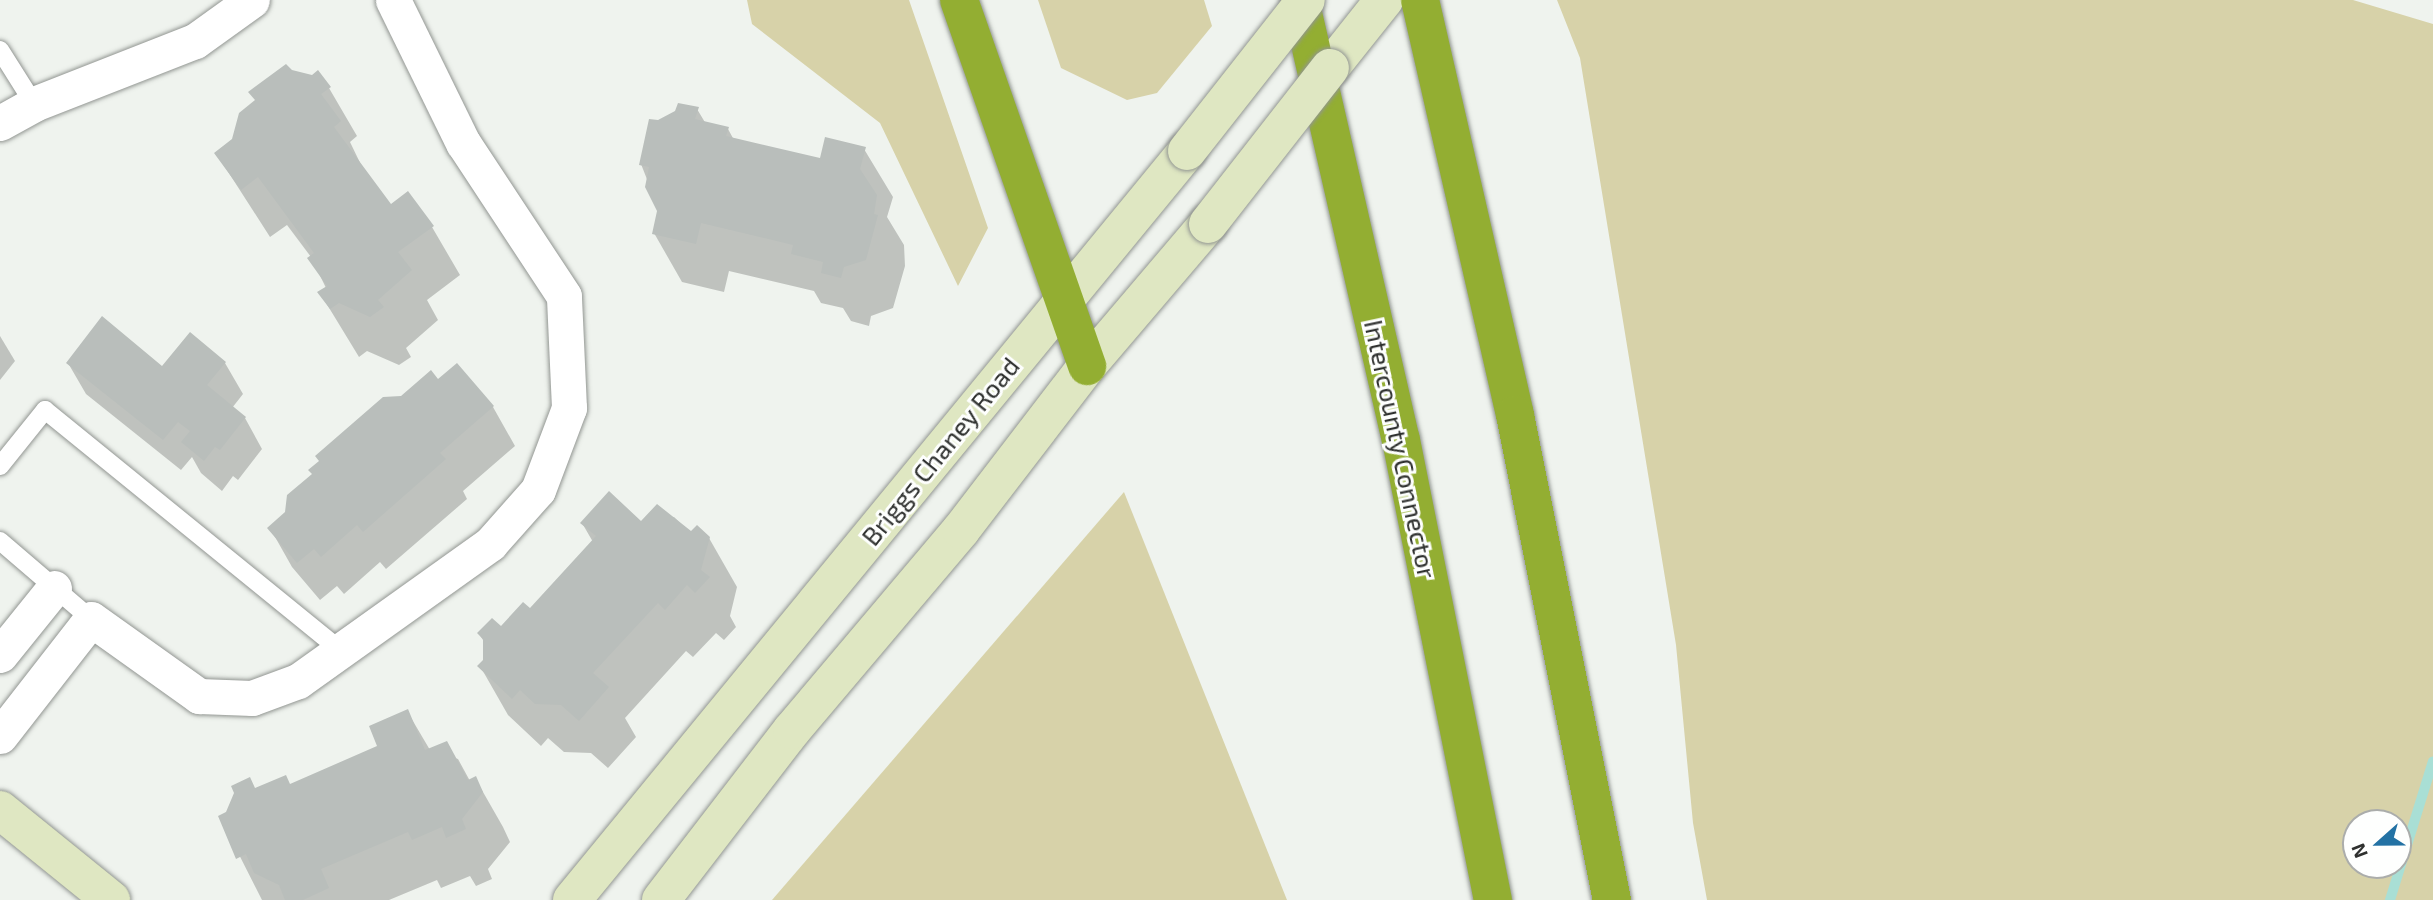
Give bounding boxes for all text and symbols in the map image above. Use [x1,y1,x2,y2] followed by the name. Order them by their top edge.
[1358,317,1444,581] street label: Intercounty Connector
[854,350,1026,552] street label: Briggs Chaney Road
[2342,809,2412,879] north arrow
[2346,840,2372,862] text: N

